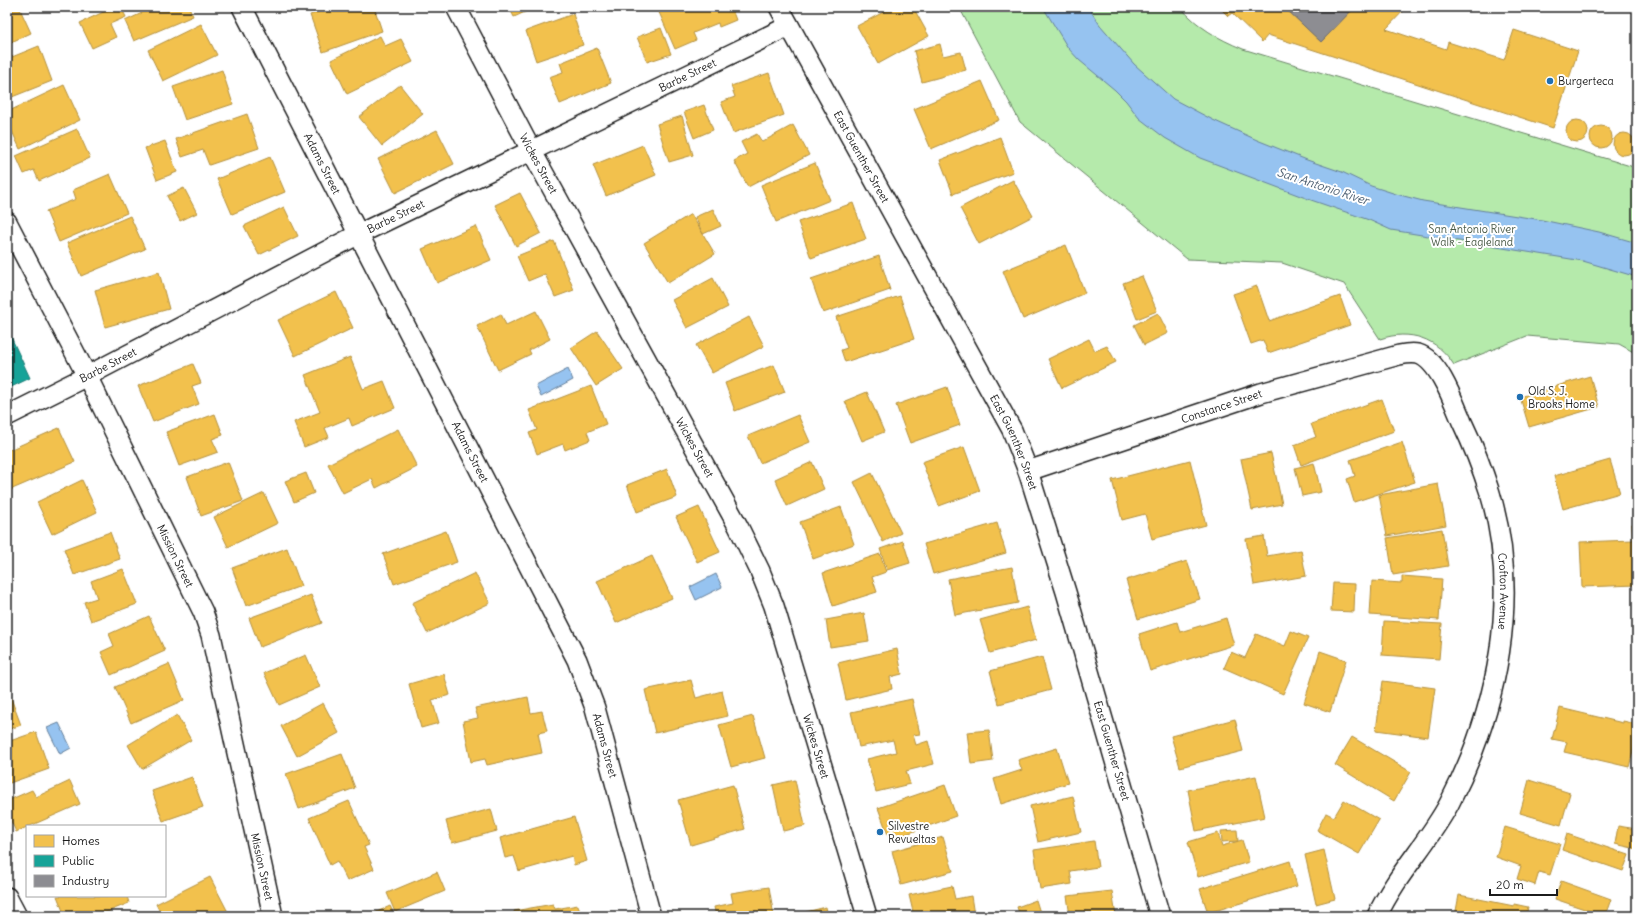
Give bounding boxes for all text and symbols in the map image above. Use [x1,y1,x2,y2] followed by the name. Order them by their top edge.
[656,55,719,95] street label: Barbe Street
[1558,74,1614,88] place label: Burgerteca
[1545,76,1555,86] marker: Burgerteca
[831,108,893,206] street label: East Guenther Street
[301,131,344,197] street label: Adams Street
[517,131,561,196] street label: Wickes Street
[1275,164,1373,209] water label: San Antonio River
[365,196,427,236] street label: Barbe Street
[1428,222,1516,249] park label: San Antonio River Walk - Eagleland
[77,344,139,386] street label: Barbe Street
[1528,384,1595,411] place label: Old S. J. Brooks Home
[1179,386,1264,426] street label: Constance Street
[987,392,1041,492] street label: East Guenther Street
[1515,392,1525,402] marker: Old S. J. Brooks Home
[673,415,717,480] street label: Wickes Street
[449,419,492,485] street label: Adams Street
[154,522,197,590] street label: Mission Street
[1495,552,1511,630] street label: Crofton Avenue
[1091,699,1133,802] street label: East Guenther Street
[590,712,621,780] street label: Adams Street
[800,712,832,781] street label: Wickes Street
[888,819,936,846] place label: Silvestre Revueltas
[26,825,166,897] legend
[875,827,885,837] marker: Silvestre Revueltas
[248,832,276,902] street label: Mission Street
[62,833,100,848] text: Homes
[62,853,94,868] text: Public
[1490,871,1557,897] scale bar
[62,873,109,888] text: Industry
[1496,877,1524,892] text: 20 m

